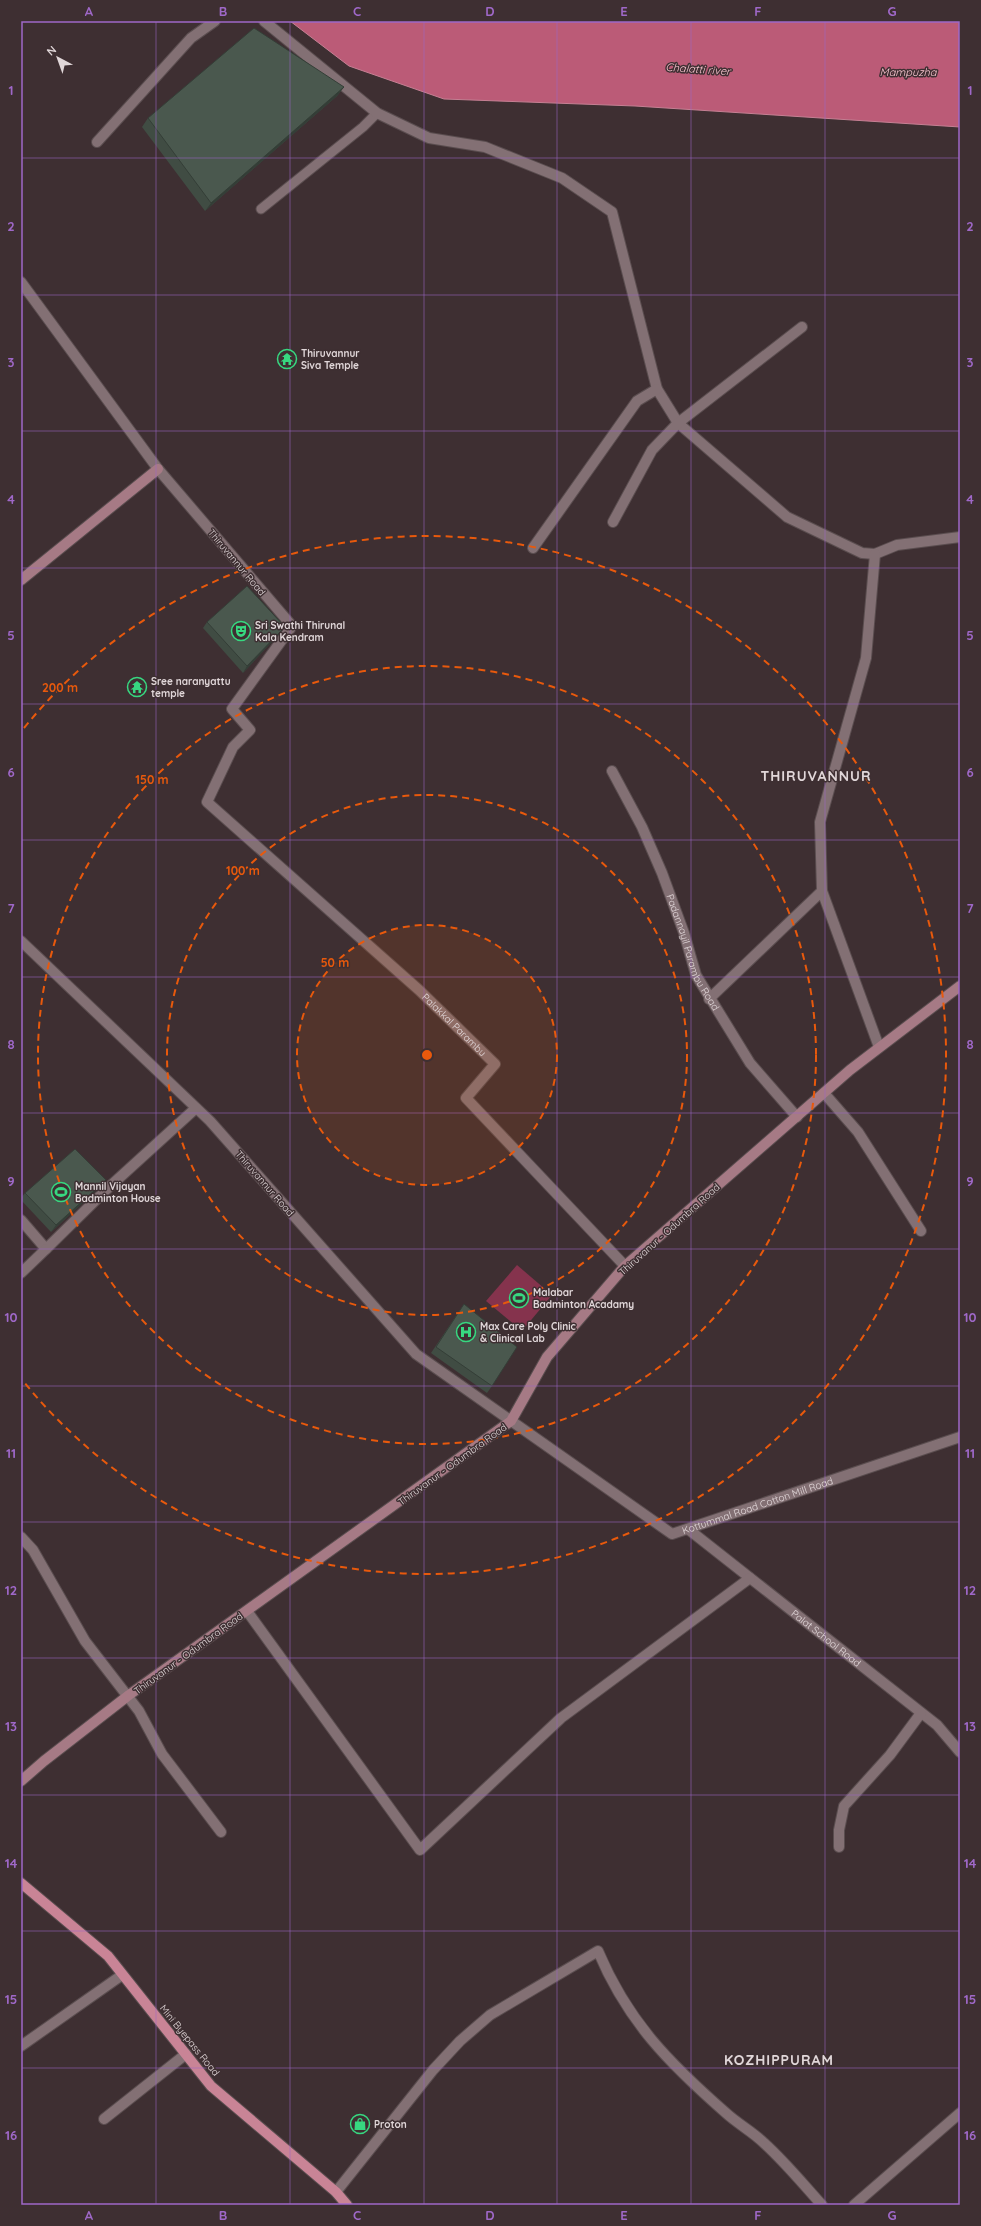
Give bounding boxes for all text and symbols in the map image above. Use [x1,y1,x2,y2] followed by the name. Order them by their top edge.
[85,3,94,19] text: A
[219,3,227,19] text: B
[353,3,361,19] text: C
[485,3,495,19] text: D
[620,3,628,19] text: E
[754,3,762,19] text: F
[887,3,897,19] text: G
[38,38,78,78] north arrow
[44,43,59,58] text: N
[665,60,733,78] water label: Chalatti river
[880,65,938,79] water label: Mampuzha
[8,82,14,98] text: 1
[967,82,973,98] text: 1
[7,218,15,234] text: 2
[966,218,974,234] text: 2
[301,347,360,372] place label: Thiruvannur Siva Temple
[276,348,298,370] temple icon: Thiruvannur Siva Temple
[8,354,15,370] text: 3
[967,354,974,370] text: 3
[7,491,15,507] text: 4
[966,491,974,507] text: 4
[205,526,268,598] street label: Thiruvannur Road
[255,619,345,644] place label: Sri Swathi Thirunal Kala Kendram
[230,620,252,642] theatre icon: Sri Swathi Thirunal Kala Kendram
[7,627,15,643] text: 5
[966,627,974,643] text: 5
[151,675,231,700] place label: Sree naranyattu temple
[126,676,148,698] temple icon: Sree naranyattu temple
[42,680,78,695] text: 200 m
[7,764,15,780] text: 6
[966,764,974,780] text: 6
[760,767,872,785] district label: THIRUVANNUR
[135,772,169,787] text: 150 m
[226,863,260,878] text: 100 m
[663,892,722,1013] street label: Padannayil Parambu Road
[7,900,15,916] text: 7
[966,900,974,916] text: 7
[321,955,349,970] text: 50 m
[419,991,489,1059] street label: Palakkal Parambu
[7,1036,15,1052] text: 8
[966,1036,974,1052] text: 8
[420,1048,434,1062] centre of rings
[232,1148,297,1219] street label: Thiruvannur Road
[7,1173,15,1189] text: 9
[966,1173,974,1189] text: 9
[75,1180,161,1205] place label: Mannil Vijayan Badminton House
[50,1181,72,1203] sports icon: Mannil Vijayan Badminton House
[616,1181,723,1278] street label: Thiruvanur - Odumbra Road
[533,1286,634,1311] place label: Malabar Badminton Acadamy
[508,1287,530,1309] sports icon: Malabar Badminton Acadamy
[4,1309,18,1325] text: 10
[963,1309,977,1325] text: 10
[480,1320,576,1345] place label: Max Care Poly Clinic & Clinical Lab
[455,1321,477,1343] hospital icon: Max Care Poly Clinic & Clinical Lab
[395,1420,509,1508] street label: Thiruvanur - Odumbra Road
[6,1445,16,1461] text: 11
[965,1445,975,1461] text: 11
[680,1474,835,1537] street label: Kottummal Road Cotton Mill Road
[5,1582,17,1598] text: 12
[964,1582,976,1598] text: 12
[789,1607,863,1670] street label: Palat School Road
[131,1609,245,1697] street label: Thiruvanur - Odumbra Road
[5,1718,17,1734] text: 13
[964,1718,976,1734] text: 13
[5,1855,18,1871] text: 14
[964,1855,977,1871] text: 14
[5,1991,17,2007] text: 15
[964,1991,976,2007] text: 15
[157,2002,222,2079] street label: Mini Byepass Road
[724,2051,834,2069] district label: KOZHIPPURAM
[349,2113,371,2135] shop icon: Proton
[374,2118,407,2131] place label: Proton
[5,2127,17,2143] text: 16
[964,2127,976,2143] text: 16
[85,2207,94,2223] text: A
[219,2207,227,2223] text: B
[353,2207,361,2223] text: C
[485,2207,495,2223] text: D
[620,2207,628,2223] text: E
[754,2207,762,2223] text: F
[887,2207,897,2223] text: G

